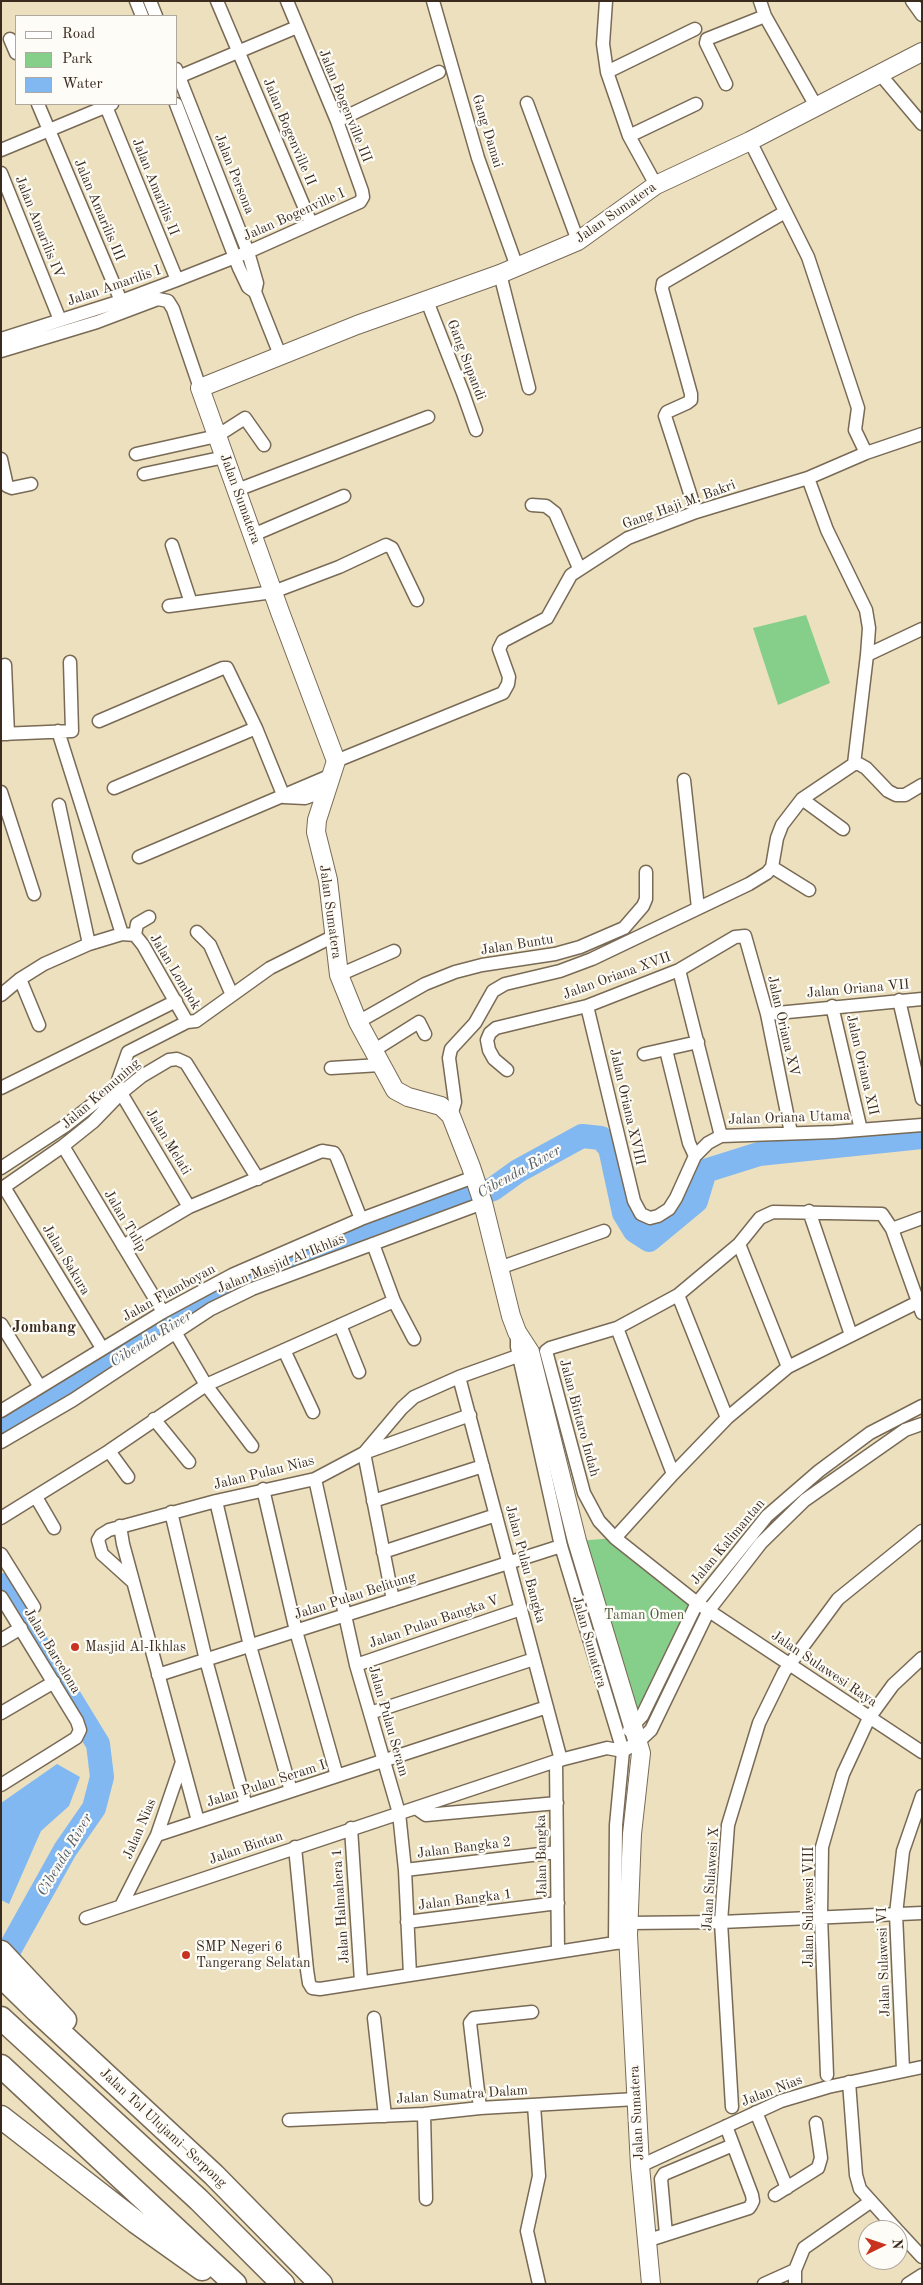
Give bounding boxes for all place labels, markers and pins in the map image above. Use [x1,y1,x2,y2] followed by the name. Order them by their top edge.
[85,1639,186,1655] place label: Masjid Al-Ikhlas
[69,1641,81,1653] marker: Masjid Al-Ikhlas
[196,1939,311,1971] place label: SMP Negeri 6 Tangerang Selatan
[180,1949,192,1961] marker: SMP Negeri 6 Tangerang Selatan

